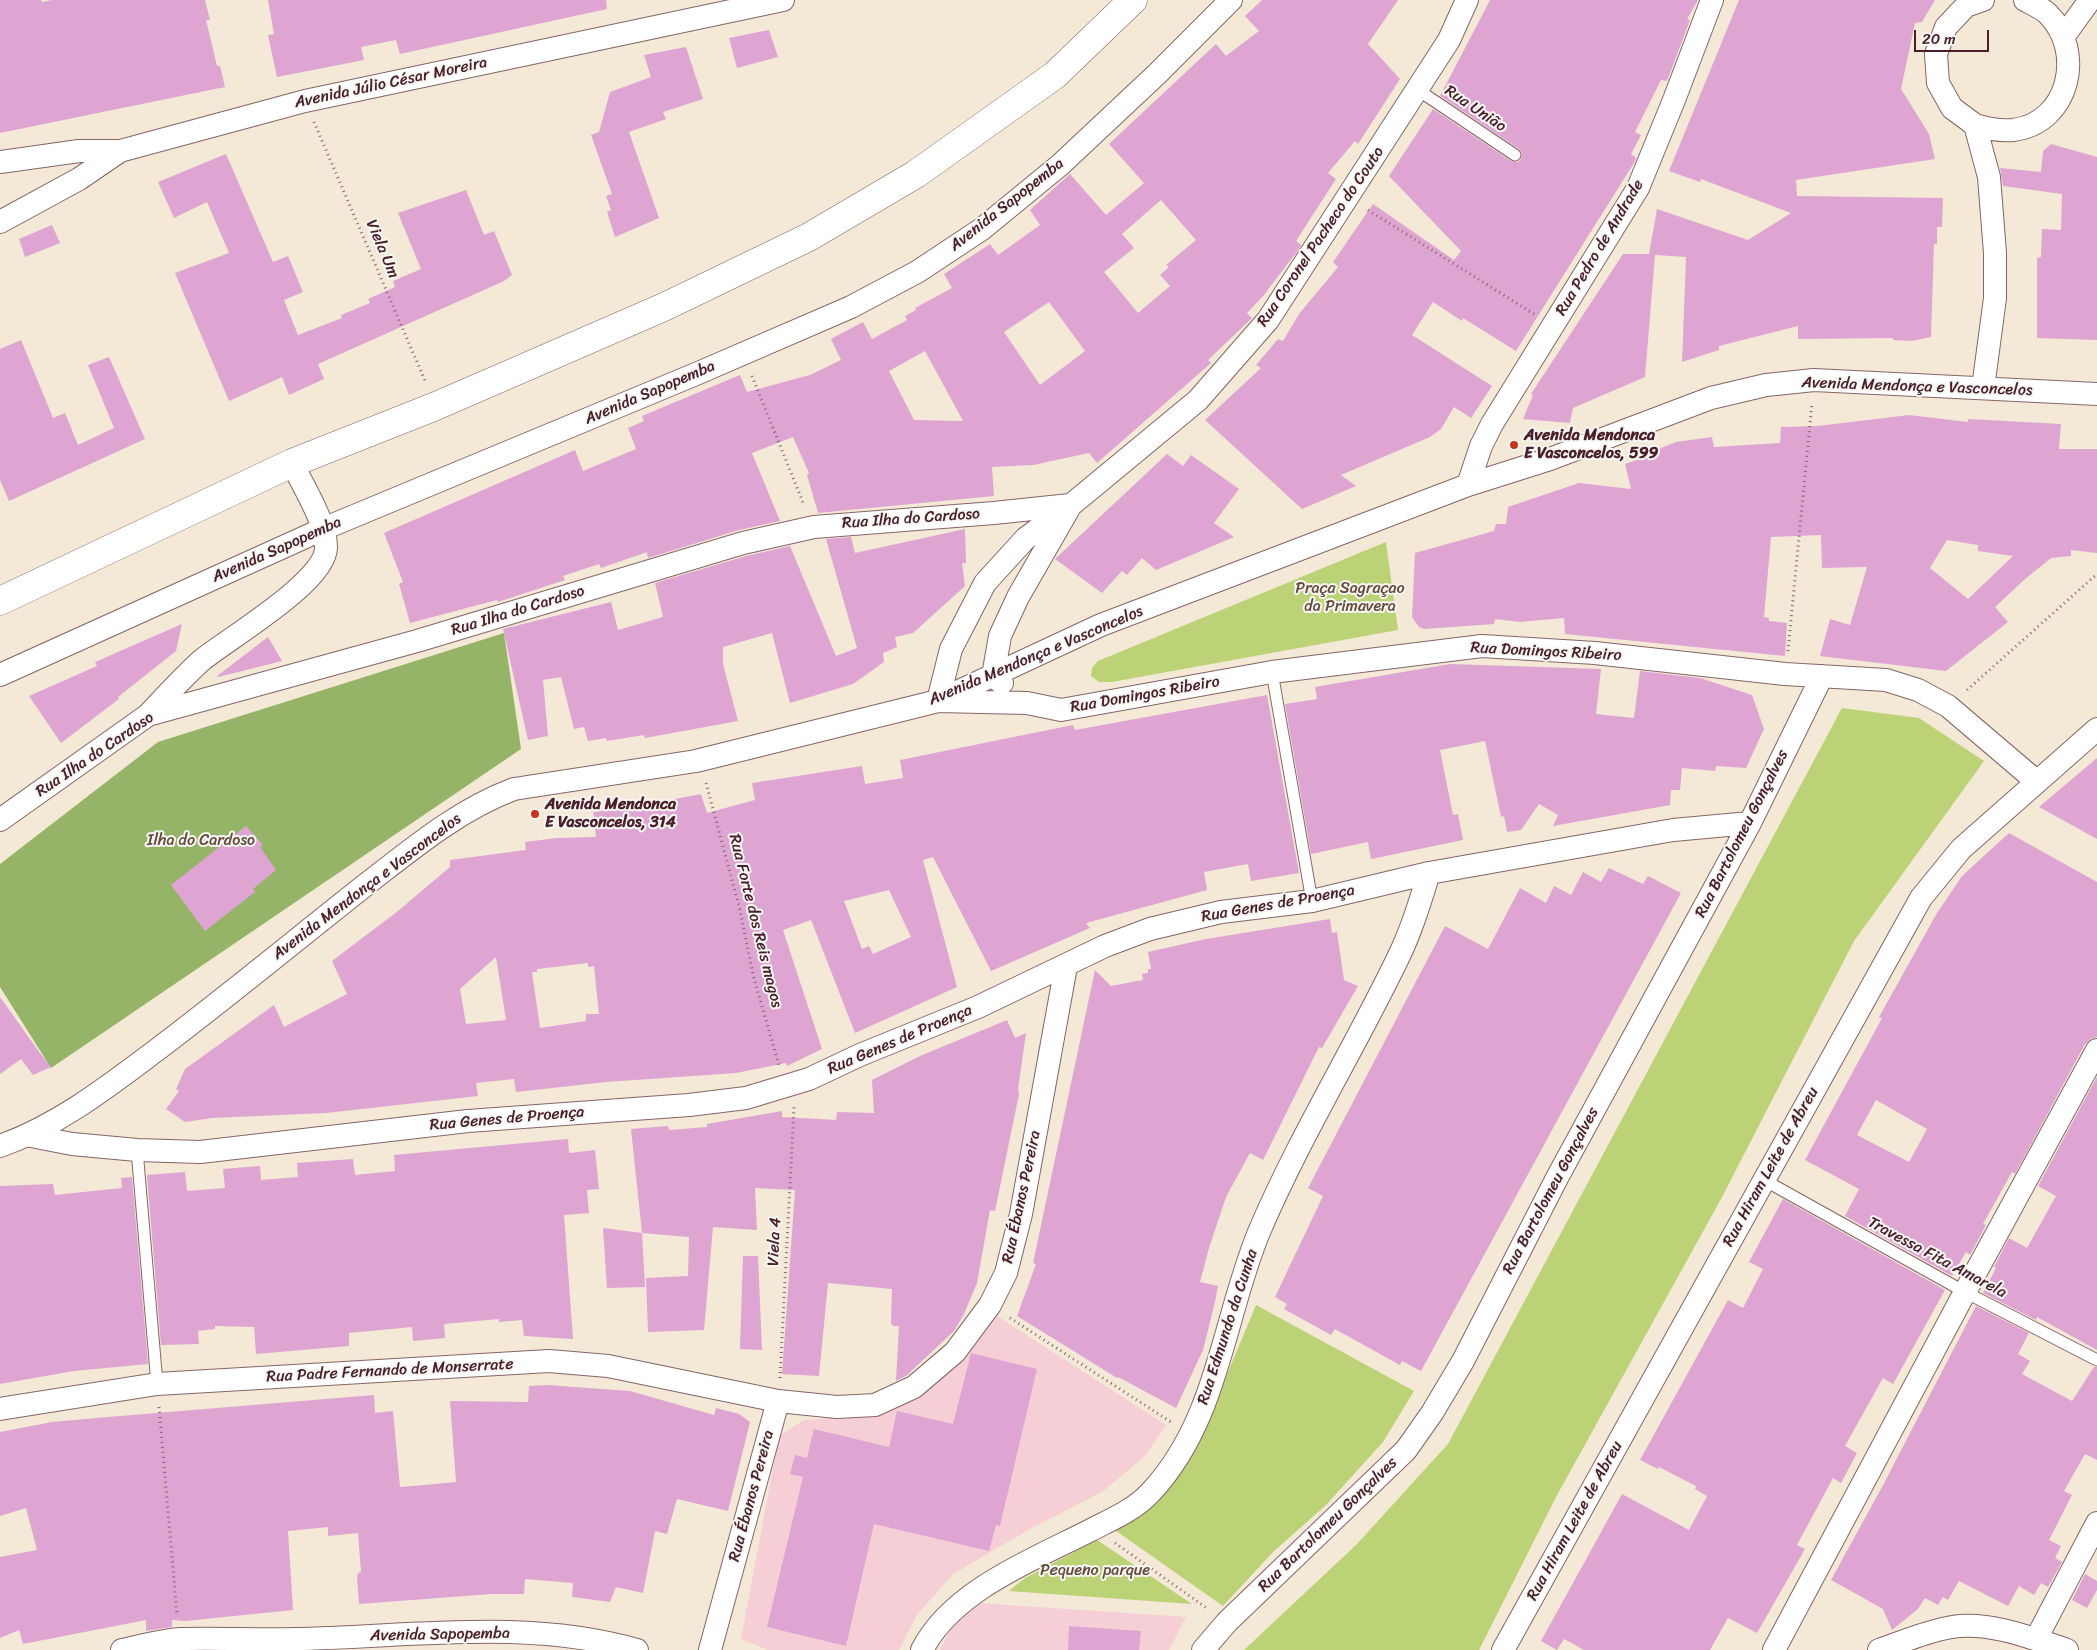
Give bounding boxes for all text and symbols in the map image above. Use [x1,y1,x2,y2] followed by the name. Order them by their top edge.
[1917,20,1992,52] scale bar
[1922,26,1956,52] text: 20 m
[293,53,489,113] street label: Avenida Júlio César Moreira
[1441,81,1509,137] street label: Rua União
[1253,143,1389,331] street label: Rua Coronel Pacheco do Couto
[946,154,1068,256] street label: Avenida Sapopemba
[1552,176,1648,320] street label: Rua Pedro de Andrade
[361,217,403,281] street label: Viela Um
[582,357,718,429] street label: Avenida Sapopemba
[1801,373,2033,401] street label: Avenida Mendonça e Vasconcelos
[1524,426,1658,464] place label: Avenida Mendonca E Vasconcelos, 599
[1508,439,1520,451] marker: Avenida Mendonca E Vasconcelos, 599
[841,505,981,533] street label: Rua Ilha do Cardoso
[209,513,345,587] street label: Avenida Sapopemba
[1295,579,1405,617] park label: Praça Sagraçao da Primavera
[449,582,587,640] street label: Rua Ilha do Cardoso
[926,602,1146,710] street label: Avenida Mendonça e Vasconcelos
[1470,638,1622,666] street label: Rua Domingos Ribeiro
[1069,672,1221,718] street label: Rua Domingos Ribeiro
[32,708,158,802] street label: Rua Ilha do Cardoso
[1691,747,1793,921] street label: Rua Bartolomeu Gonçalves
[545,795,676,833] place label: Avenida Mendonca E Vasconcelos, 314
[529,808,541,820] marker: Avenida Mendonca E Vasconcelos, 314
[269,810,465,964] street label: Avenida Mendonça e Vasconcelos
[147,831,255,851] park label: Ilha do Cardoso
[724,832,786,1010] street label: Rua Forte dos Reis magos
[1200,881,1356,927] street label: Rua Genes de Proença
[825,1001,975,1079] street label: Rua Genes de Proença
[1719,1084,1823,1250] street label: Rua Hiram Leite de Abreu
[429,1103,585,1135] street label: Rua Genes de Proença
[1499,1104,1603,1278] street label: Rua Bartolomeu Gonçalves
[999,1129,1045,1265] street label: Rua Ébanos Pereira
[1864,1213,2010,1303] street label: Travessa Fita Amarela
[764,1217,786,1267] street label: Viela 4
[1194,1247,1262,1407] street label: Rua Edmundo da Cunha
[266,1355,514,1387] street label: Rua Padre Fernando de Monserrate
[725,1428,779,1564] street label: Rua Ébanos Pereira
[1523,1438,1627,1604] street label: Rua Hiram Leite de Abreu
[1254,1454,1402,1596] street label: Rua Bartolomeu Gonçalves
[1040,1561,1150,1581] park label: Pequeno parque
[370,1624,510,1646] street label: Avenida Sapopemba

